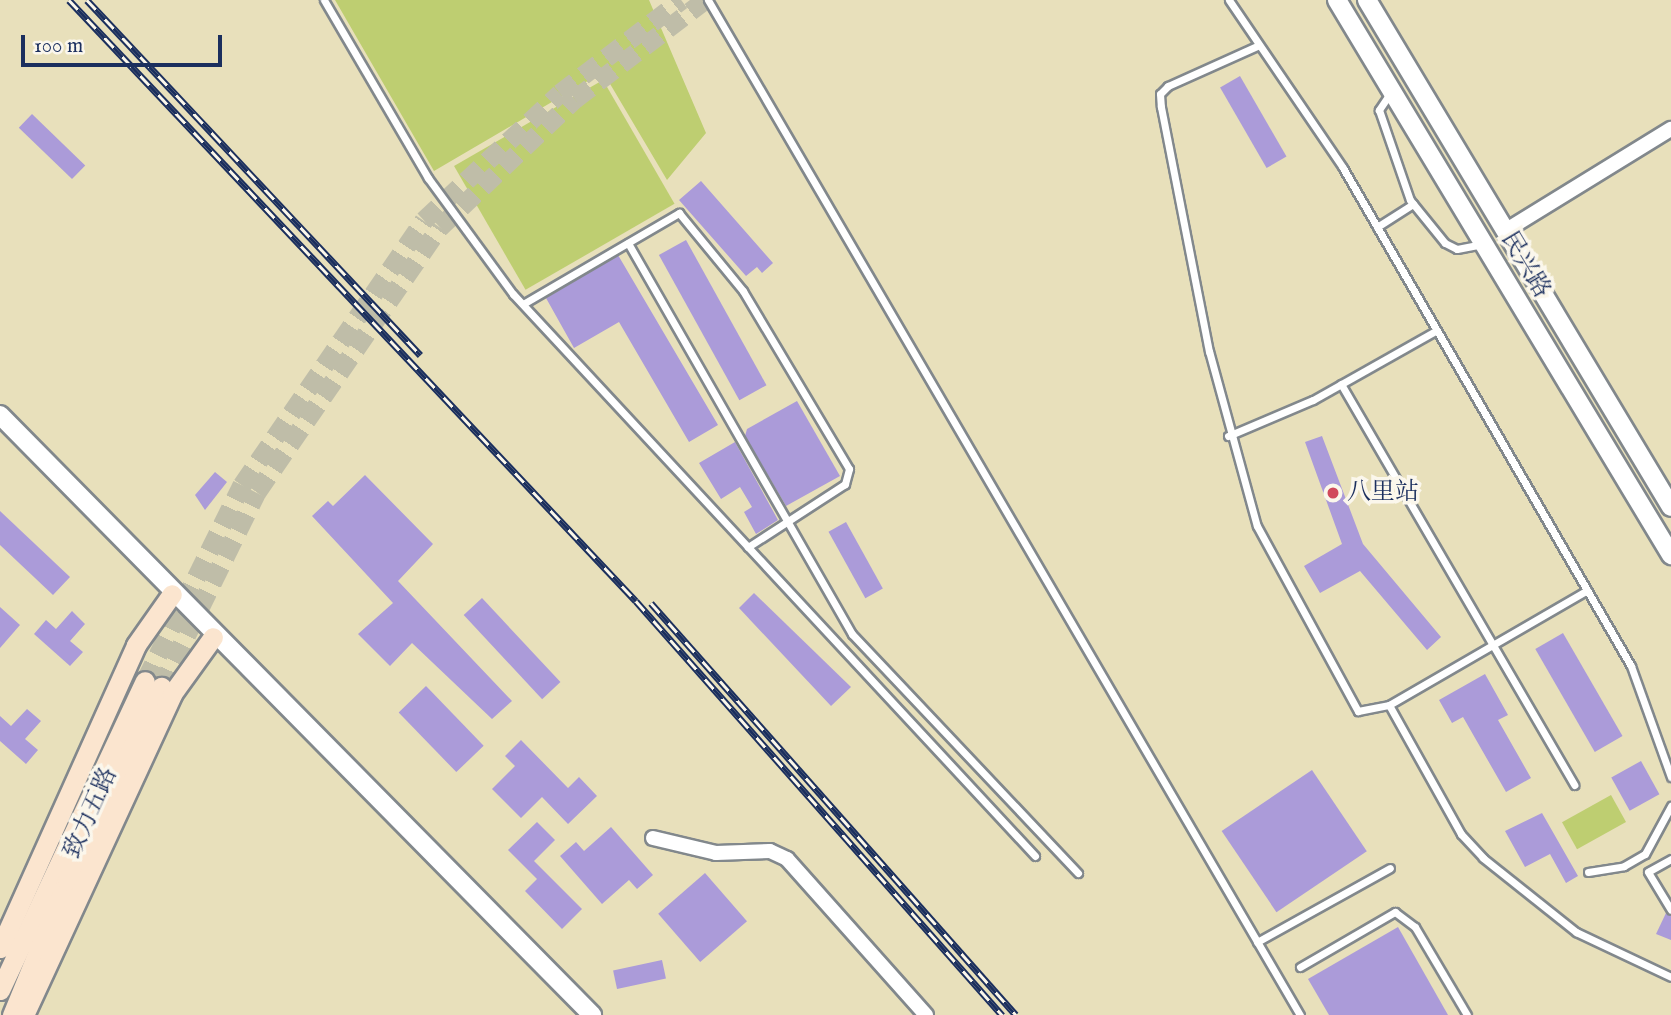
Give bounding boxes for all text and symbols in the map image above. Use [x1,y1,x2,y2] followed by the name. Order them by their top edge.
[24,21,226,65] scale bar
[34,33,83,60] text: 100 m
[1494,227,1556,303] street label: 民兴路
[1347,479,1419,507] place label: 八里站
[1325,485,1341,501] marker: 八里站
[58,763,124,863] street label: 致力五路

